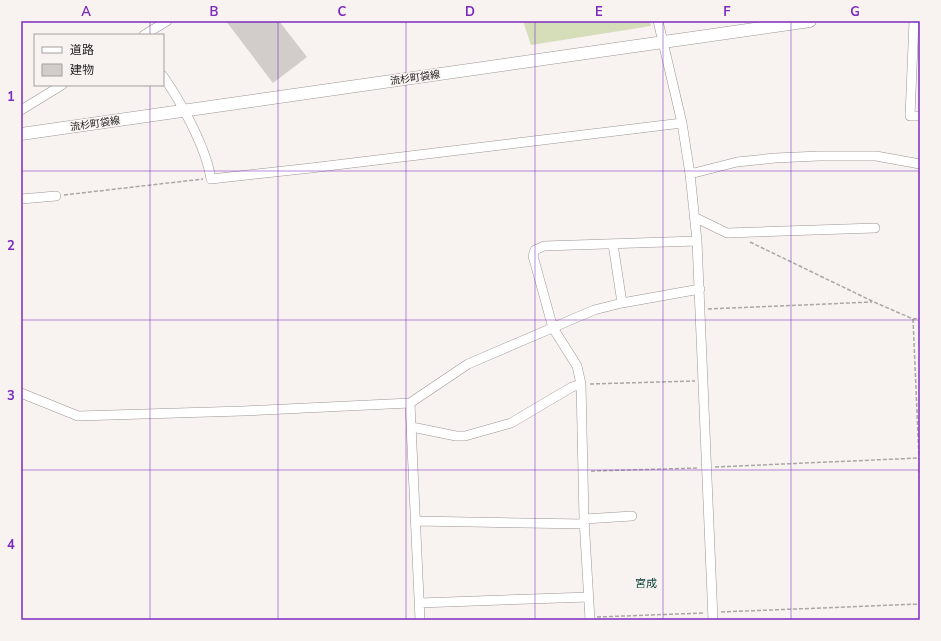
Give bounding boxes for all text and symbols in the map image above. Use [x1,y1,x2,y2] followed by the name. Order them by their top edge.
[81,3,91,21] text: A
[210,3,219,21] text: B
[338,3,347,21] text: C
[465,3,475,21] text: D
[595,3,603,21] text: E
[723,3,731,21] text: F
[850,3,860,21] text: G
[34,34,164,86] legend
[70,42,94,58] text: 道路
[70,62,94,78] text: 建物
[389,68,441,88] street label: 流杉町袋線
[7,88,15,106] text: 1
[69,114,121,134] street label: 流杉町袋線
[7,237,15,255] text: 2
[7,387,15,405] text: 3
[7,536,15,554] text: 4
[635,576,657,591] district label: 宮成

